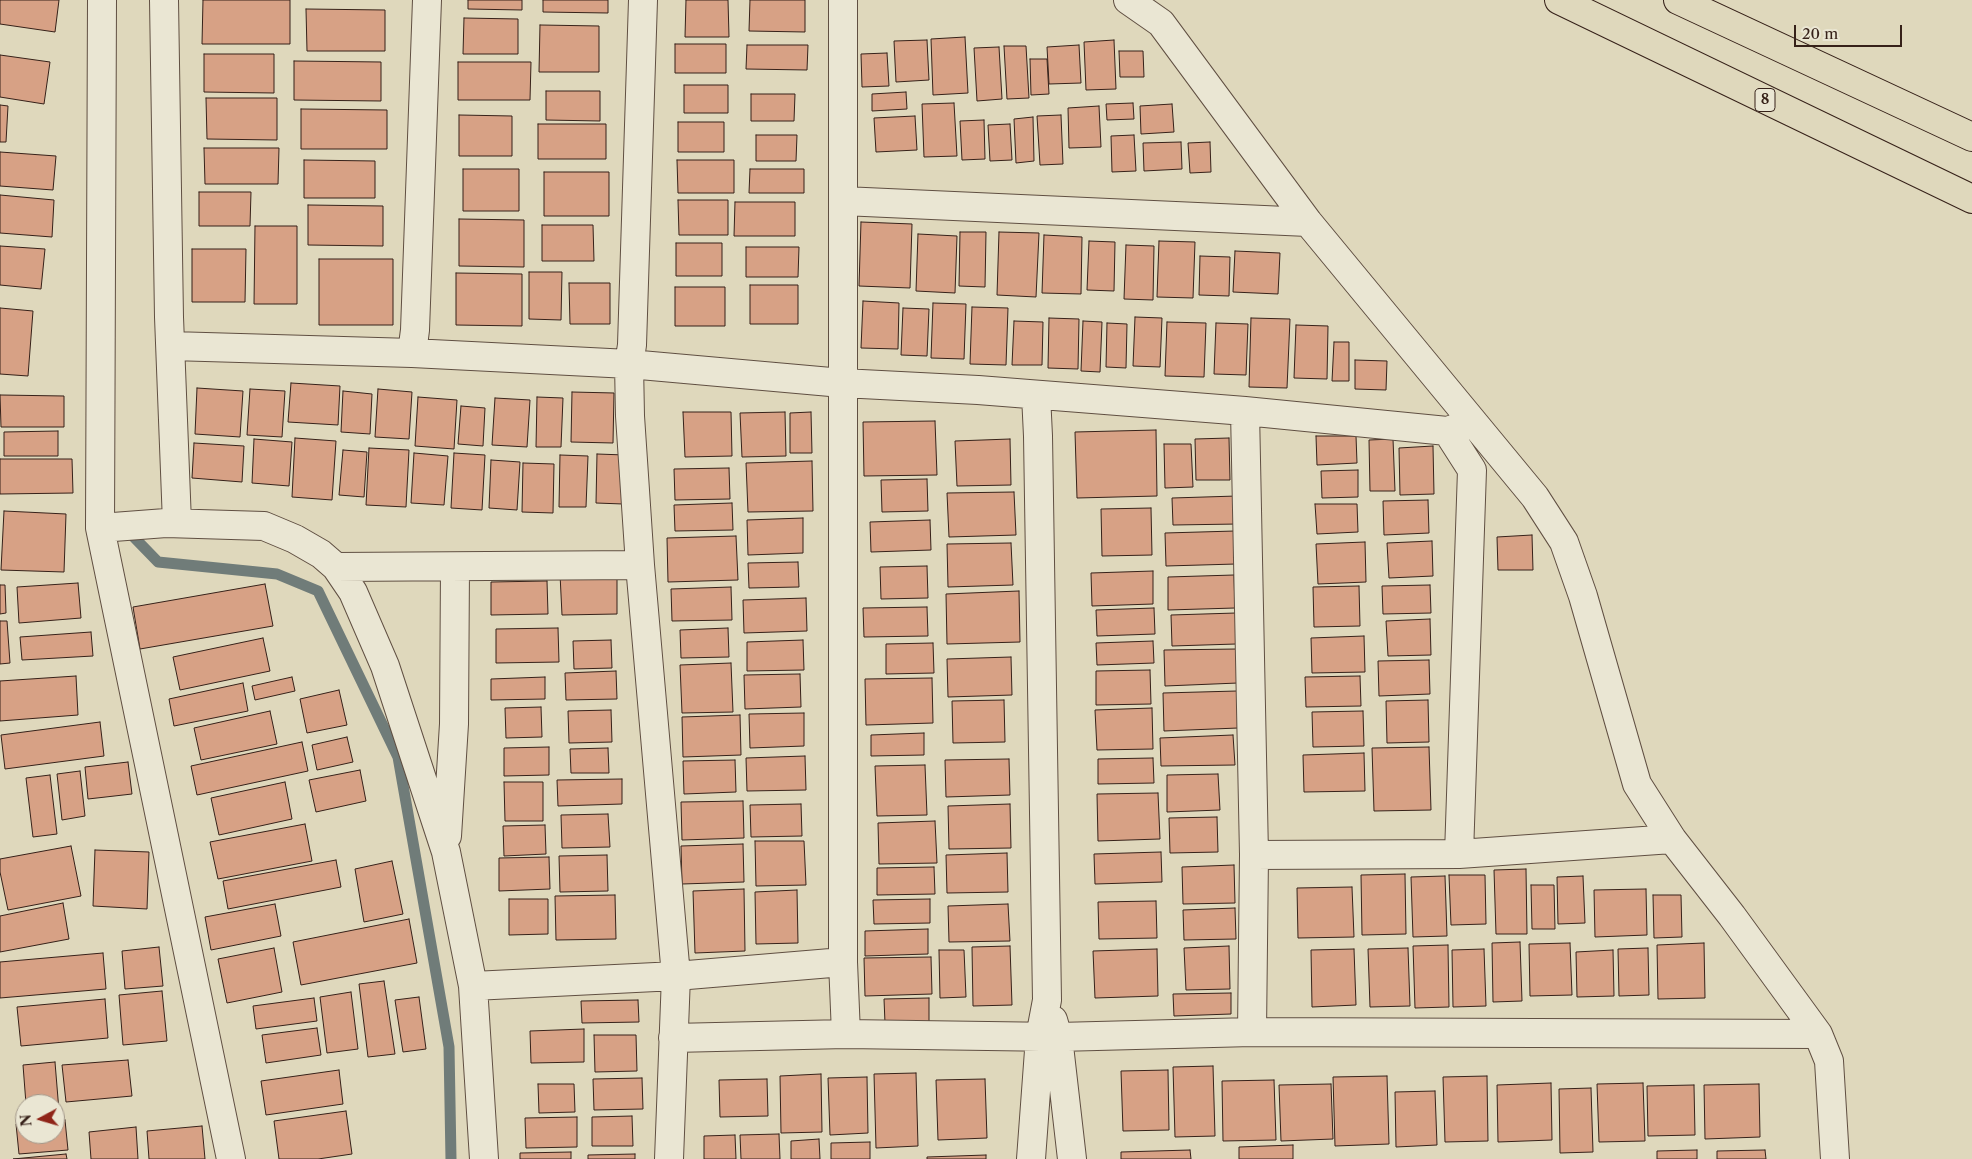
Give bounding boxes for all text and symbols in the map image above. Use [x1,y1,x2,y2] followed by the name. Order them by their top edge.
[1797,15,1904,47] scale bar
[1802,24,1838,43] text: 20 m
[1755,88,1775,112] road number: 8
[15,1094,65,1144] north arrow
[16,1113,36,1127] text: N

